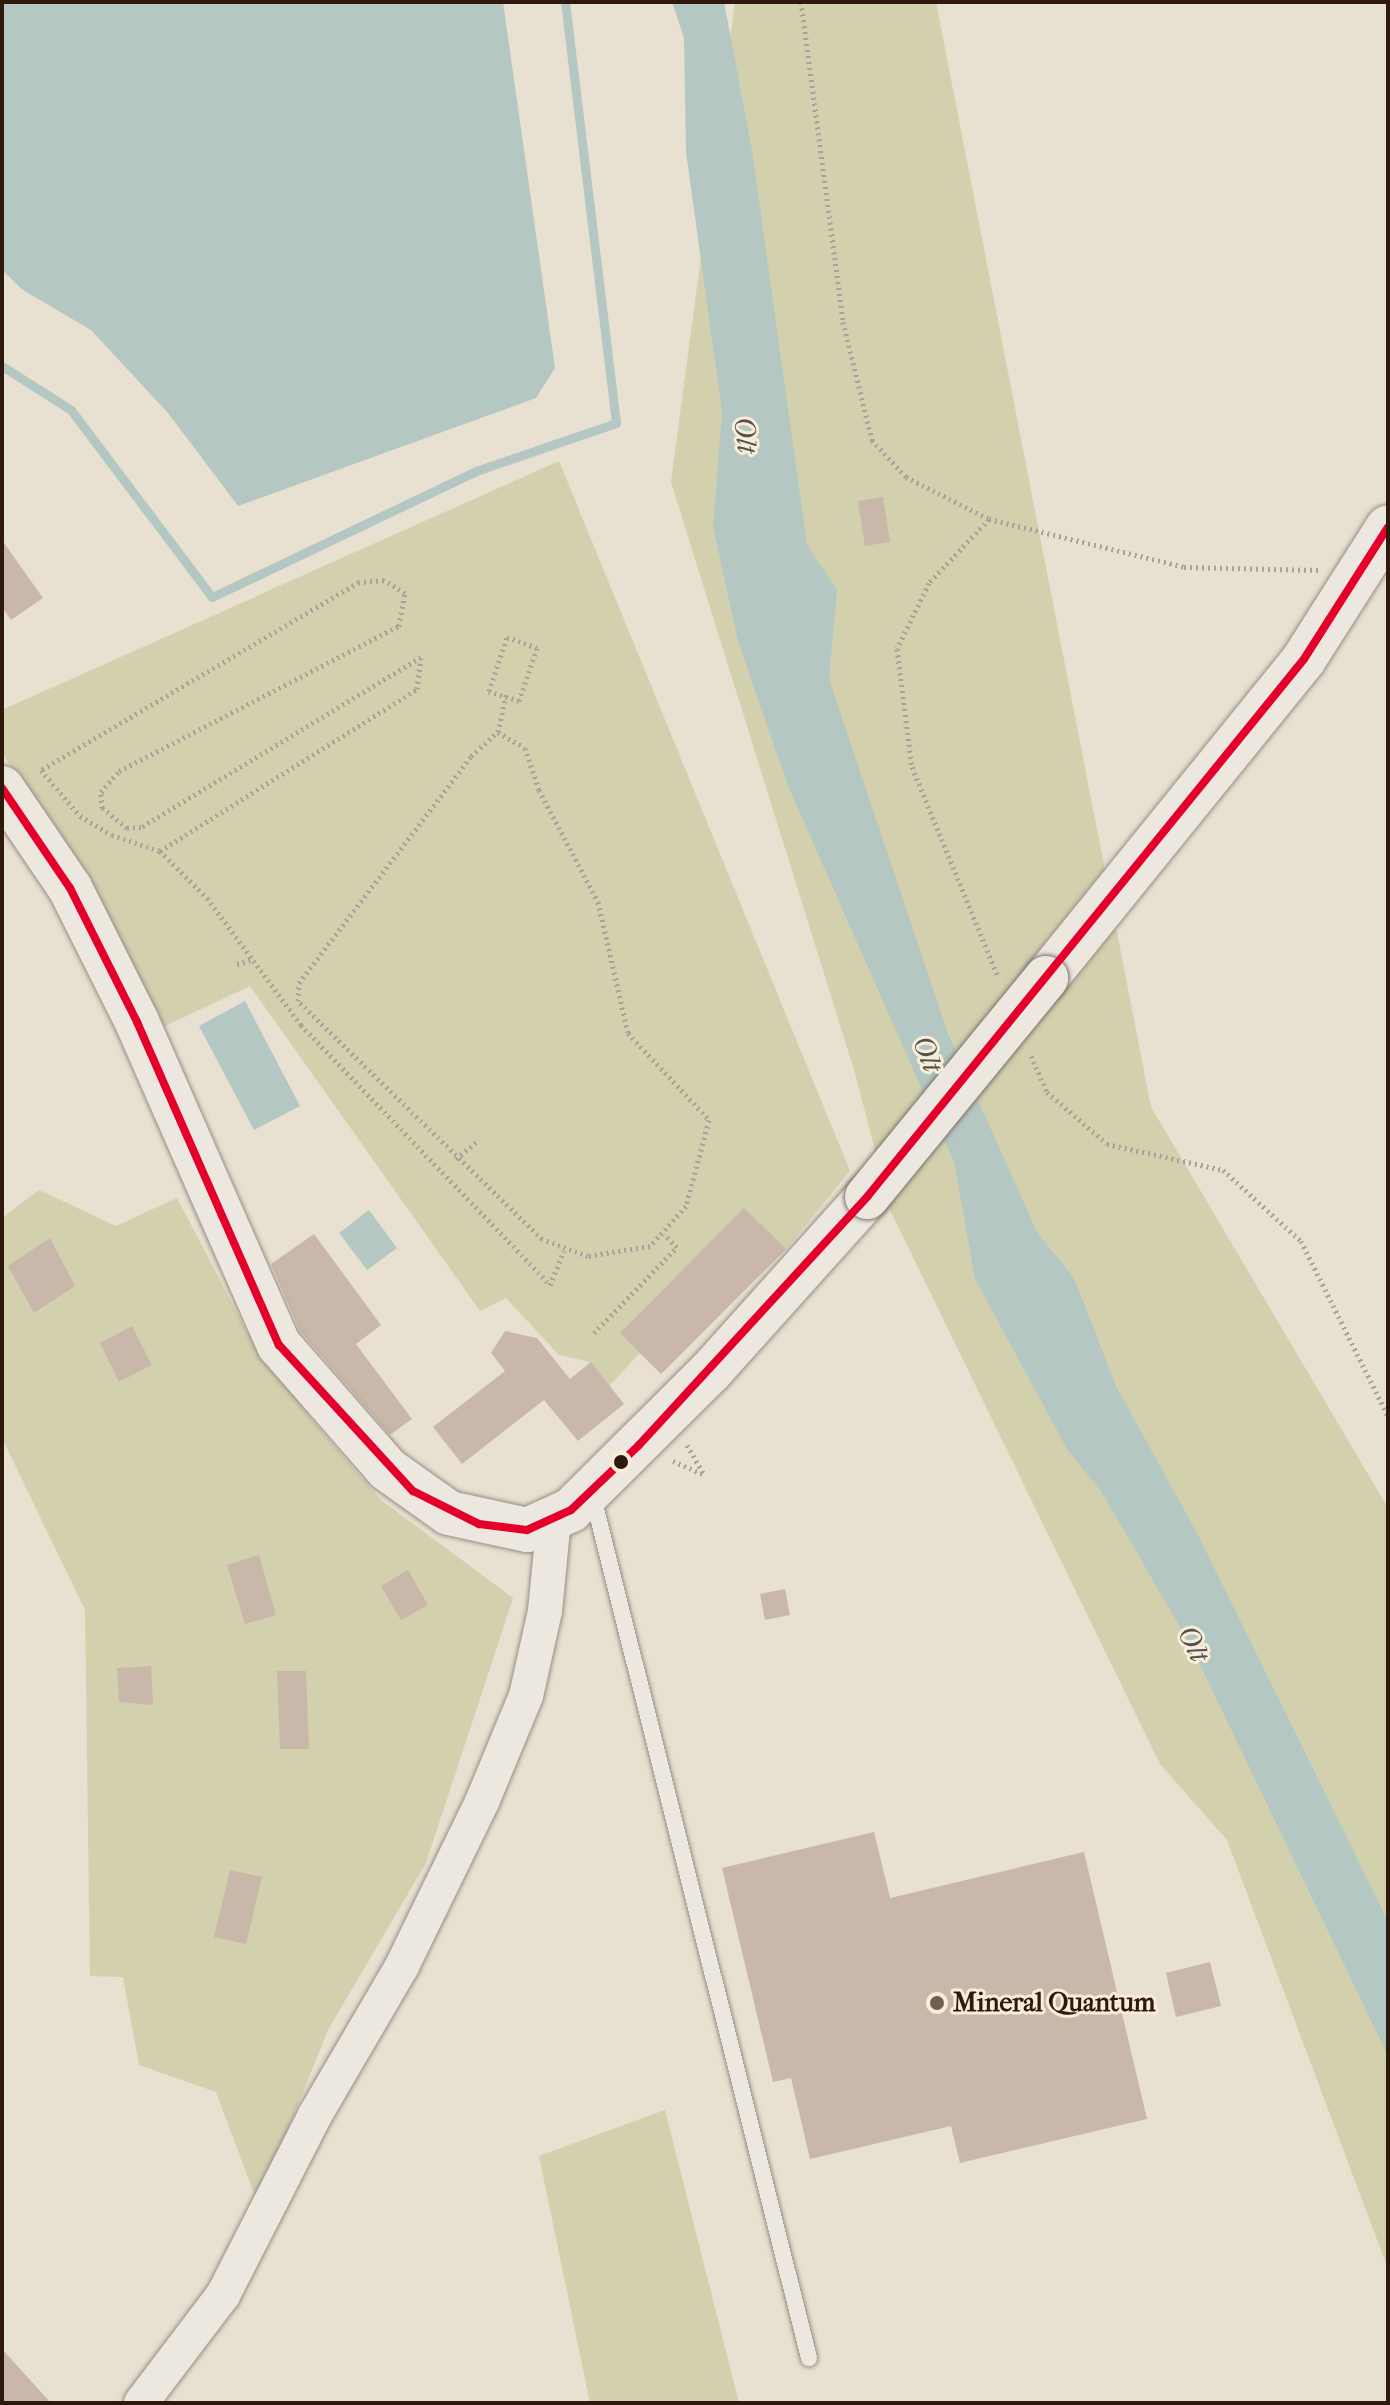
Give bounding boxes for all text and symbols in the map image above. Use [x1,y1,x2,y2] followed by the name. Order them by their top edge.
[726,415,764,455] water label: Olt
[905,1031,949,1077] water label: Olt
[613,1454,629,1470] unlabelled marker
[1170,1620,1216,1668] water label: Olt
[953,1987,1155,2019] place label: Mineral Quantum
[928,1994,946,2012] marker: Mineral Quantum

